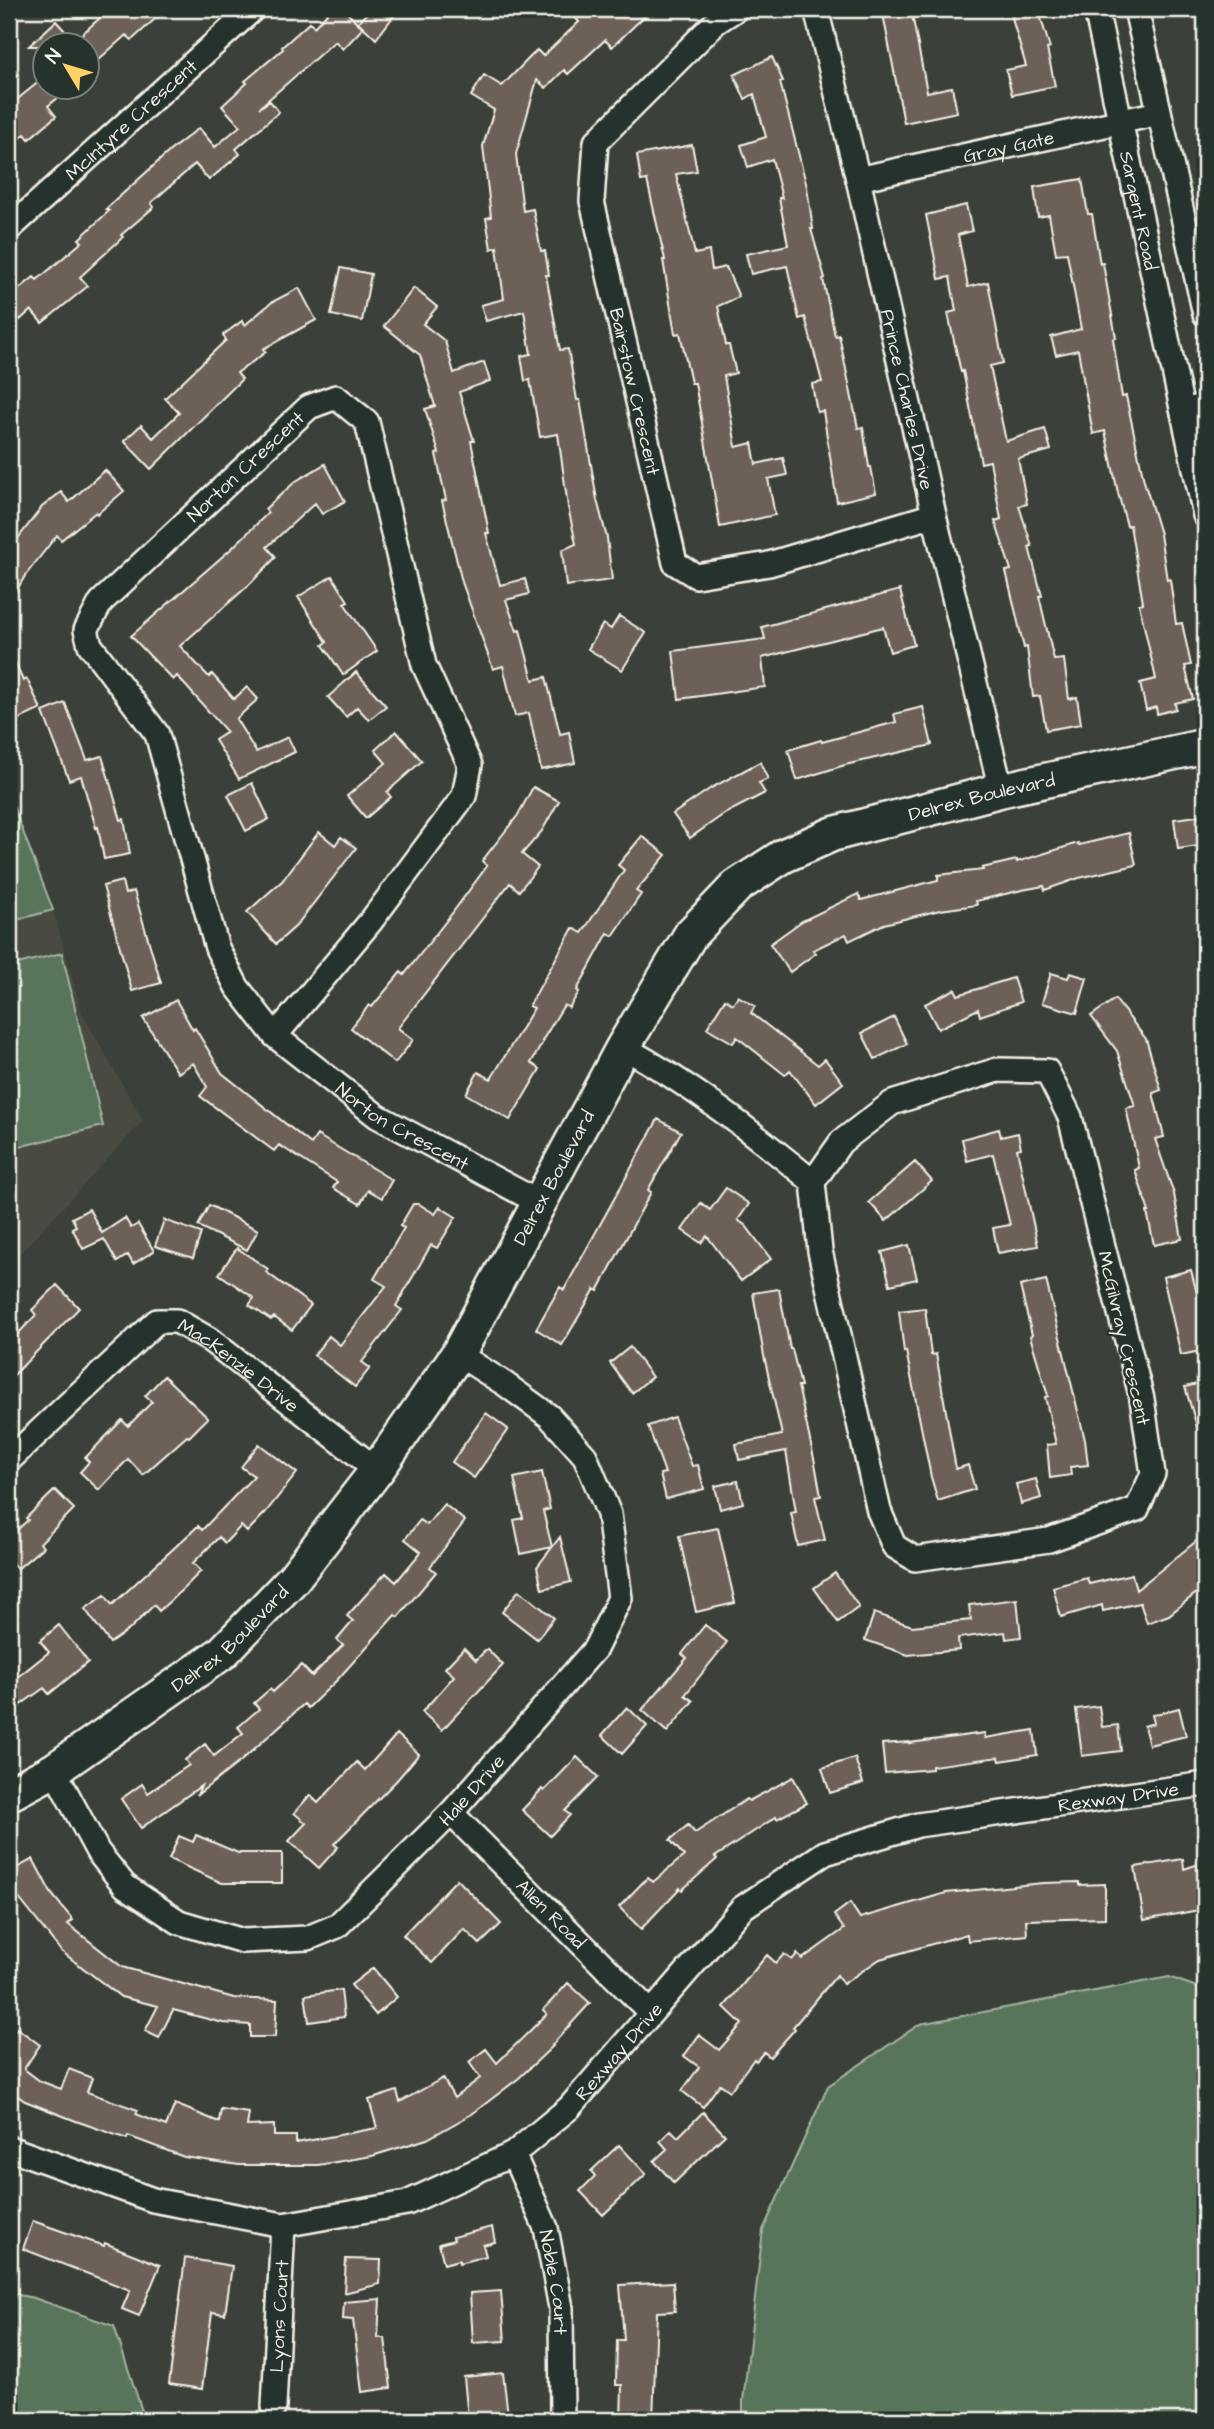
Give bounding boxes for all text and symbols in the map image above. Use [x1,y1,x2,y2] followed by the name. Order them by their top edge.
[32,32,102,102] north arrow
[39,43,68,69] text: N
[60,53,204,187] street label: McIntyre Crescent
[961,124,1057,171] street label: Gray Gate
[1112,149,1164,273] street label: Sargent Road
[602,305,666,478] street label: Bairstow Crescent
[873,307,940,492] street label: Prince Charles Drive
[181,405,311,529] street label: Norton Crescent
[906,767,1058,829] street label: Delrex Boulevard
[329,1076,474,1178] street label: Norton Crescent
[507,1105,602,1250] street label: Delrex Boulevard
[1089,1249,1157,1429] street label: McGilvray Crescent
[173,1312,304,1420] street label: MacKenzie Drive
[166,1579,295,1699] street label: Delrex Boulevard
[433,1749,512,1833] street label: Hale Drive
[1056,1776,1181,1820] street label: Rexway Drive
[509,1873,592,1956] street label: Allen Road
[569,1997,669,2107] street label: Rexway Drive
[532,2228,573,2335] street label: Noble Court
[264,2259,296,2373] street label: Lyons Court

